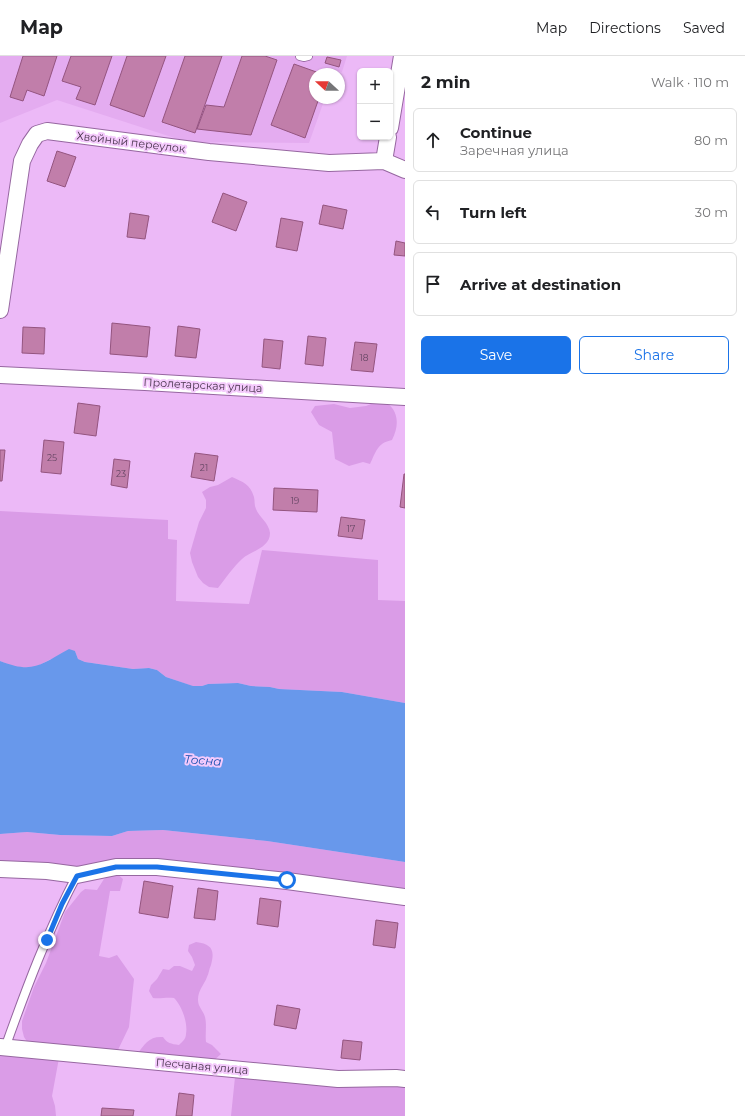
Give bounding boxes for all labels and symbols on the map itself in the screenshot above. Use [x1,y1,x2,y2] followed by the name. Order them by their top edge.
[309,68,345,104] north arrow
[76,128,187,156] street label: Хвойный переулок
[360,352,369,363] house number: 18
[143,375,263,395] street label: Пролетарская улица
[47,452,57,463] house number: 25
[200,462,208,473] house number: 21
[116,468,126,479] house number: 23
[291,495,300,506] house number: 19
[347,523,355,534] house number: 17
[184,751,222,769] water label: Тосна
[278,871,296,889] route start
[38,931,56,949] route end
[155,1055,249,1077] street label: Песчаная улица

